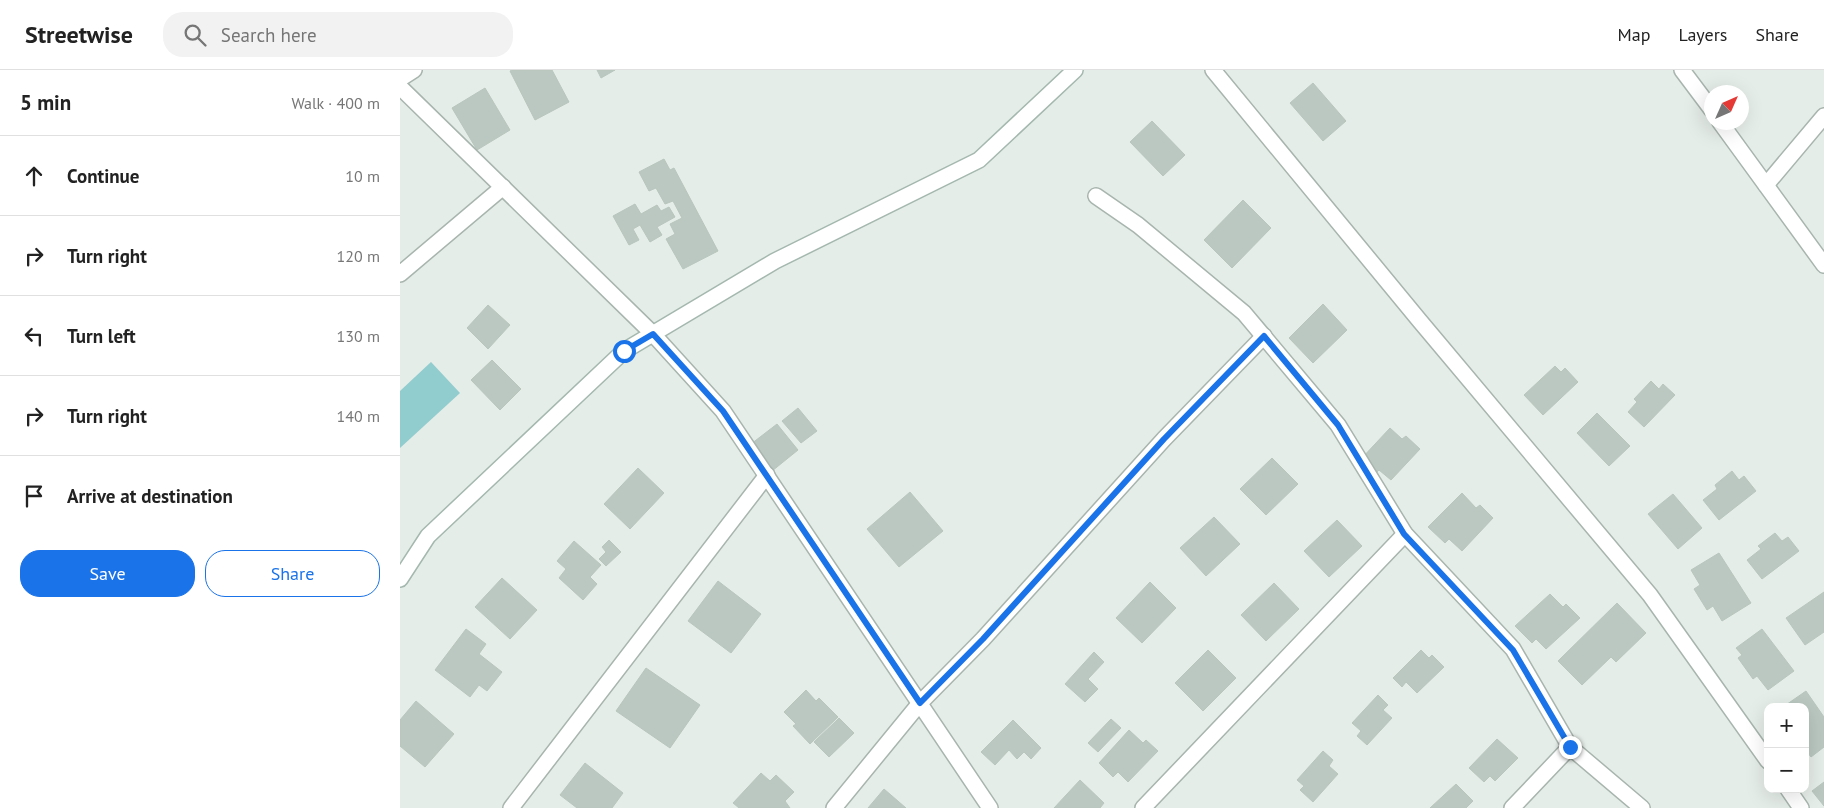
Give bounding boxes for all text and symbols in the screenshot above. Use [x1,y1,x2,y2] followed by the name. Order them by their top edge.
[163,12,513,57] search box
[25,19,133,50] text: Streetwise
[181,21,209,49] icon: search
[221,23,317,47] text: Search here
[1618,23,1650,46] text: Map
[1678,23,1727,46] text: Layers
[1755,23,1799,46] text: Share
[1704,85,1749,130] north arrow
[20,89,71,116] text: 5 min
[291,93,380,113] text: Walk · 400 m
[20,162,48,190] icon: ahead
[67,164,139,188] text: Continue
[345,166,380,186] text: 10 m
[20,242,48,270] icon: right
[67,244,147,268] text: Turn right
[337,246,380,266] text: 120 m
[20,322,48,350] icon: left
[67,324,136,348] text: Turn left
[337,326,380,346] text: 130 m
[613,340,636,363] route start
[20,402,48,430] icon: right
[67,404,147,428] text: Turn right
[337,406,380,426] text: 140 m
[20,482,48,510] icon: arrive
[67,484,233,508] text: Arrive at destination
[20,550,195,597] button: Save
[205,550,380,597] button: Share
[1764,703,1809,793] map controls
[1764,703,1809,748] button: +
[1559,736,1582,759] route end
[1764,748,1809,793] button: −

